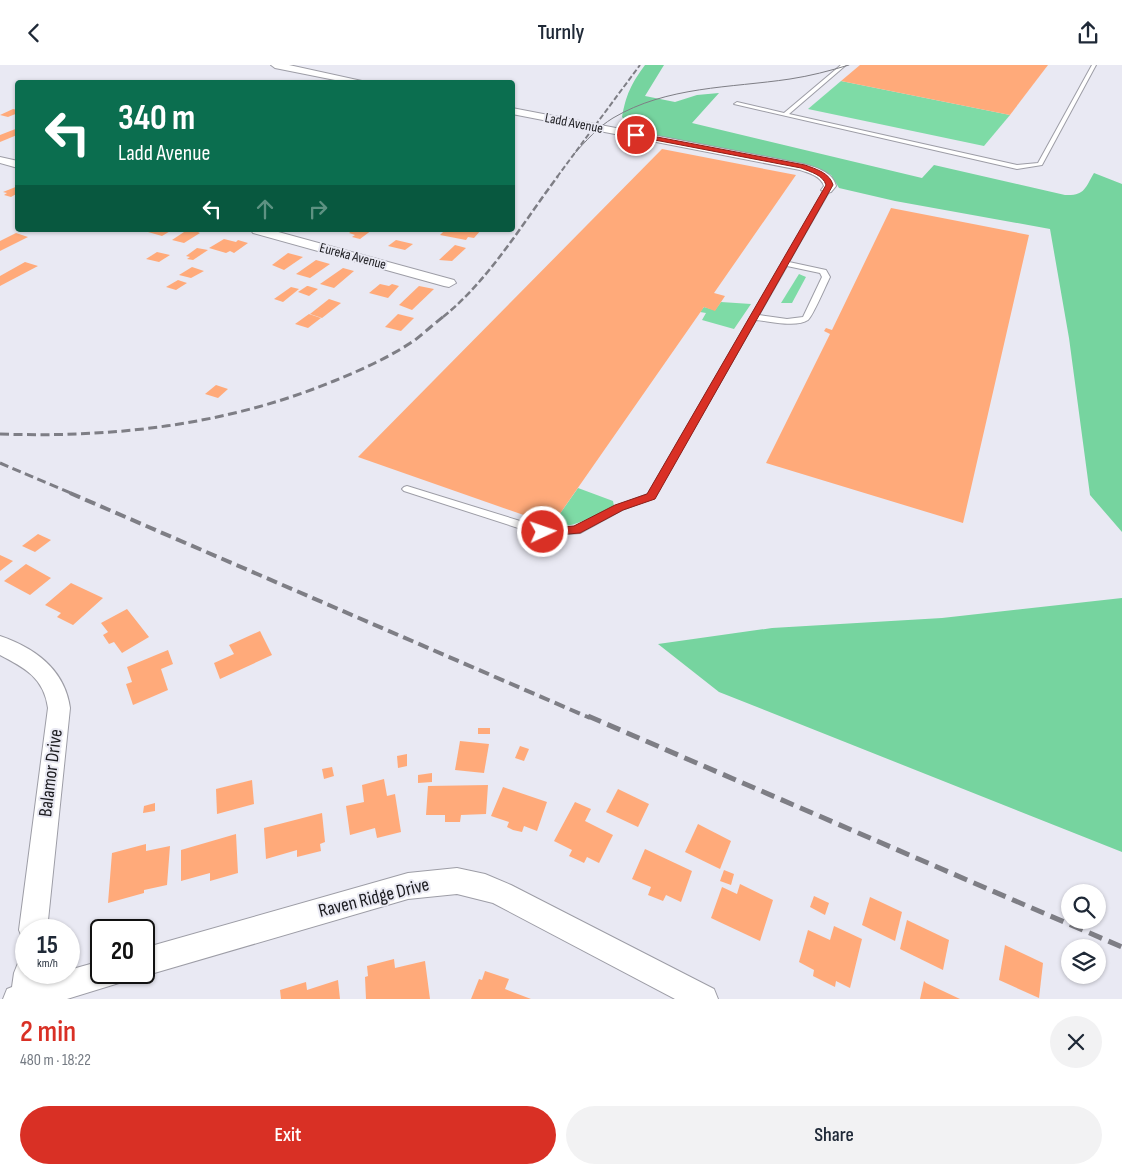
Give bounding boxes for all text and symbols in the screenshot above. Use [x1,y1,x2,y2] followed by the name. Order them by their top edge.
[20,19,48,47] icon: back
[538,19,584,46] text: Turnly
[1074,19,1102,47] icon: share
[118,97,195,140] text: 340 m
[35,100,100,165] icon: left
[544,109,604,137] street label: Ladd Avenue
[615,114,657,156] pin
[622,121,650,149] icon: arrive
[118,140,210,167] text: Ladd Avenue
[198,195,226,223] icon: left
[251,195,279,223] icon: ahead
[304,195,332,223] icon: right
[318,239,388,273] street label: Eureka Avenue
[516,505,568,557] position arrow
[34,728,68,818] street label: Balamor Drive
[316,873,432,923] street label: Raven Ridge Drive
[1061,884,1106,984] map controls
[1061,884,1106,929] button: search
[90,919,155,984] speed limit sign: 20
[37,930,58,961] text: 15
[1061,939,1106,984] button: layers
[37,956,58,971] text: km/h
[20,1014,76,1050] text: 2 min
[1050,1016,1102,1068] button: close
[20,1051,91,1070] text: 480 m · 18:22
[20,1106,556,1164] button: Exit
[566,1106,1102,1164] button: Share

